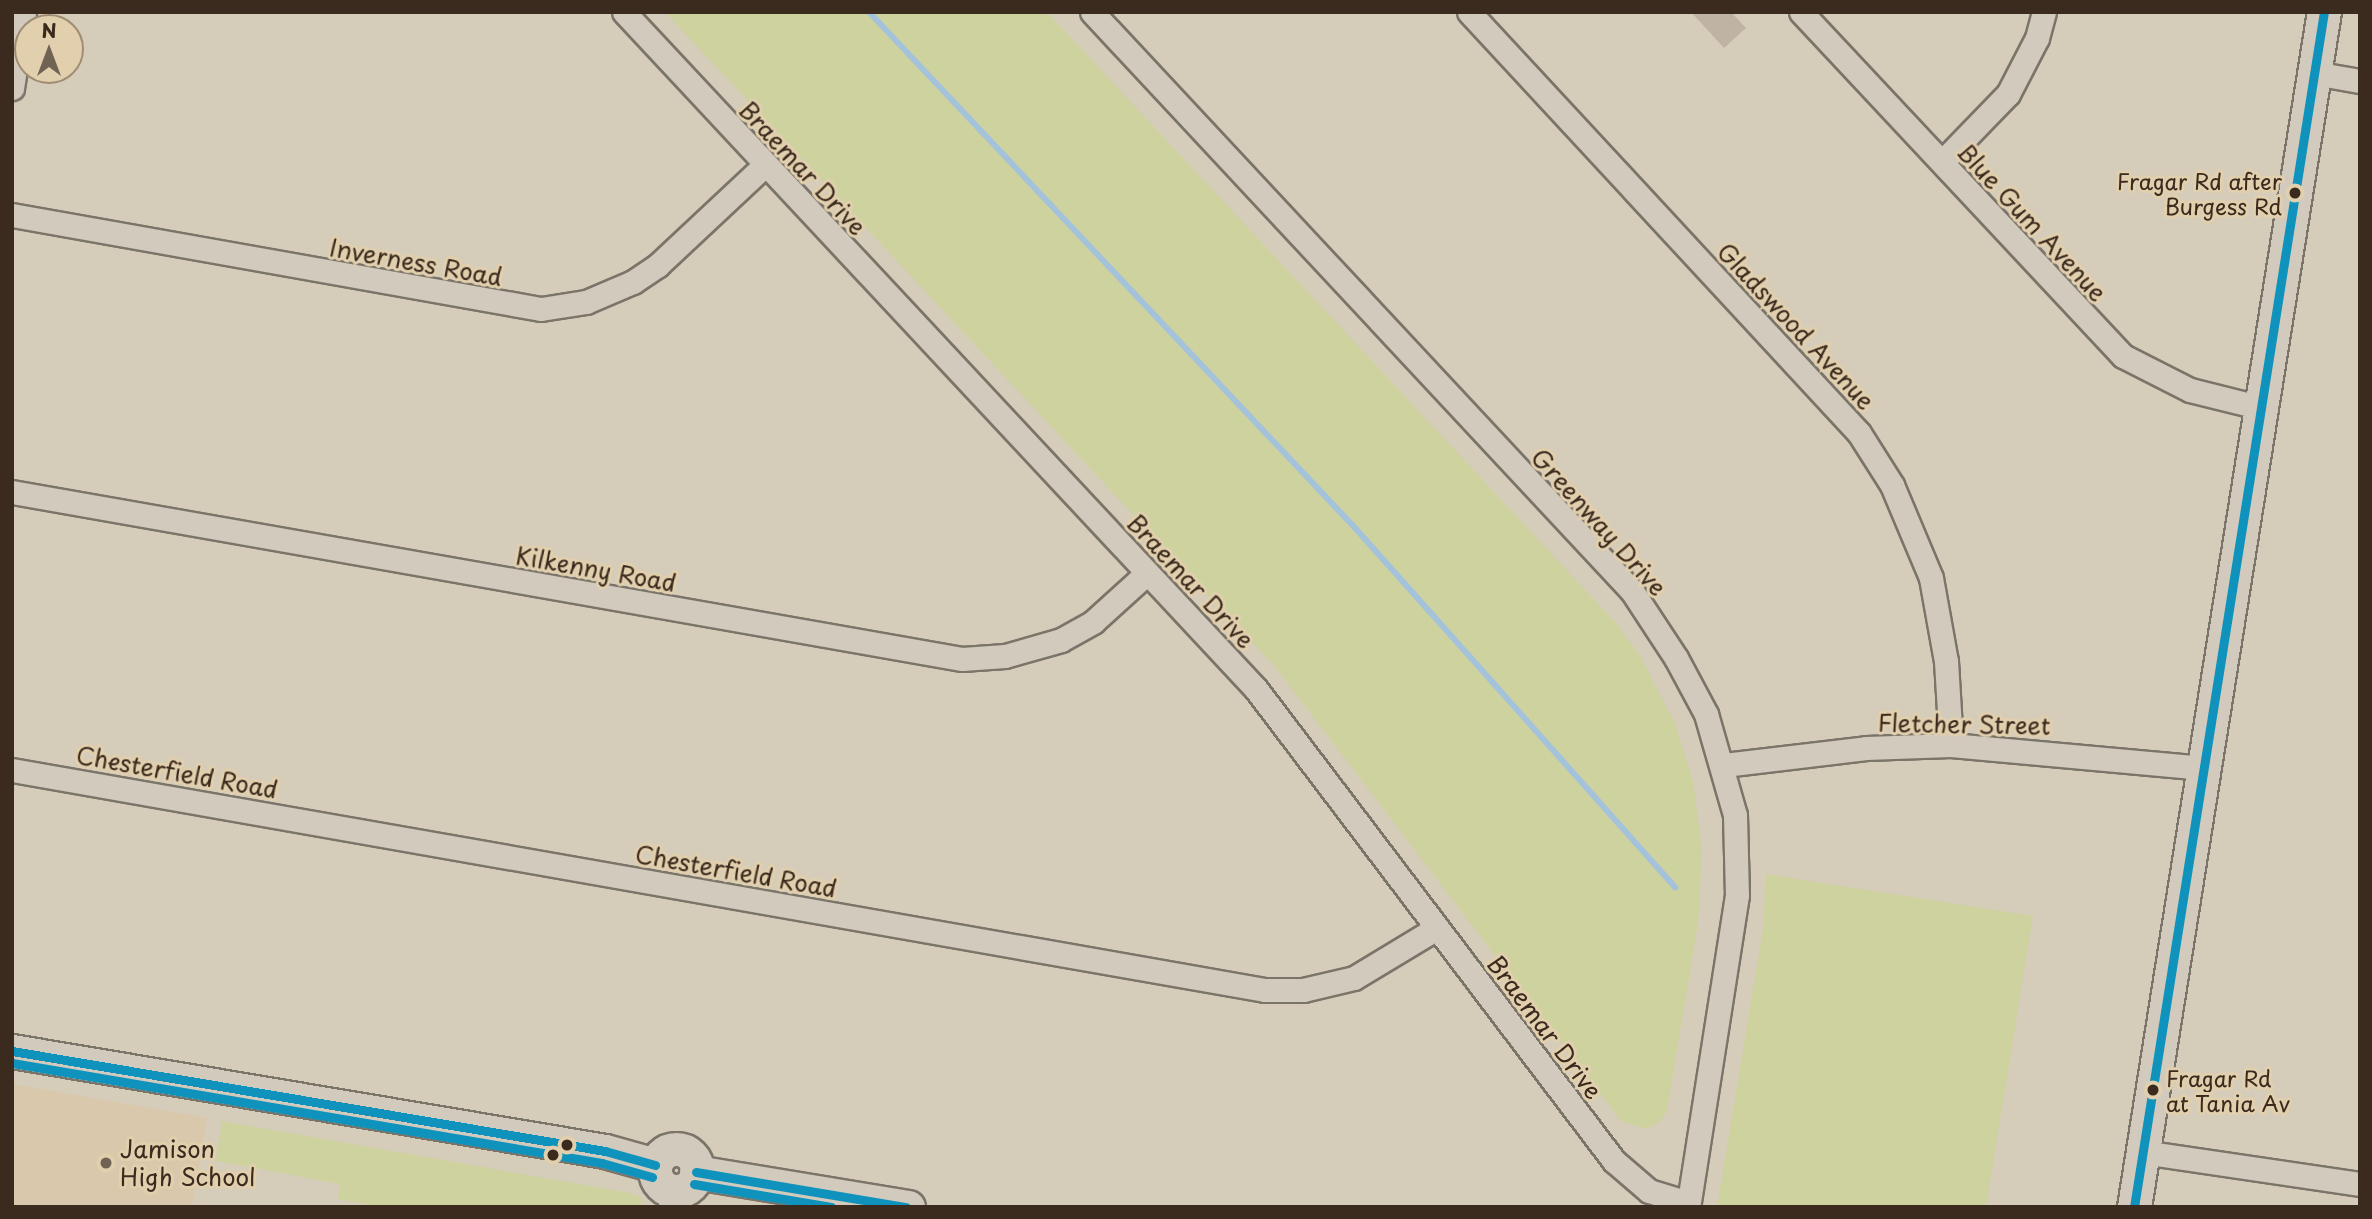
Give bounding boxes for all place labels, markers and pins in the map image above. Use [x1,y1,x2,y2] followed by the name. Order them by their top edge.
[2114,167,2282,218] place label: Fragar Rd after Burgess Rd
[2288,186,2302,200] marker: Fragar Rd after Burgess Rd
[2166,1064,2288,1116] place label: Fragar Rd at Tania Av
[2146,1083,2160,1097] marker: Fragar Rd at Tania Av
[120,1135,257,1191] place label: Jamison High School
[560,1138,574,1152] unlabelled marker
[546,1148,560,1162] unlabelled marker
[98,1155,114,1171] marker: Jamison High School

